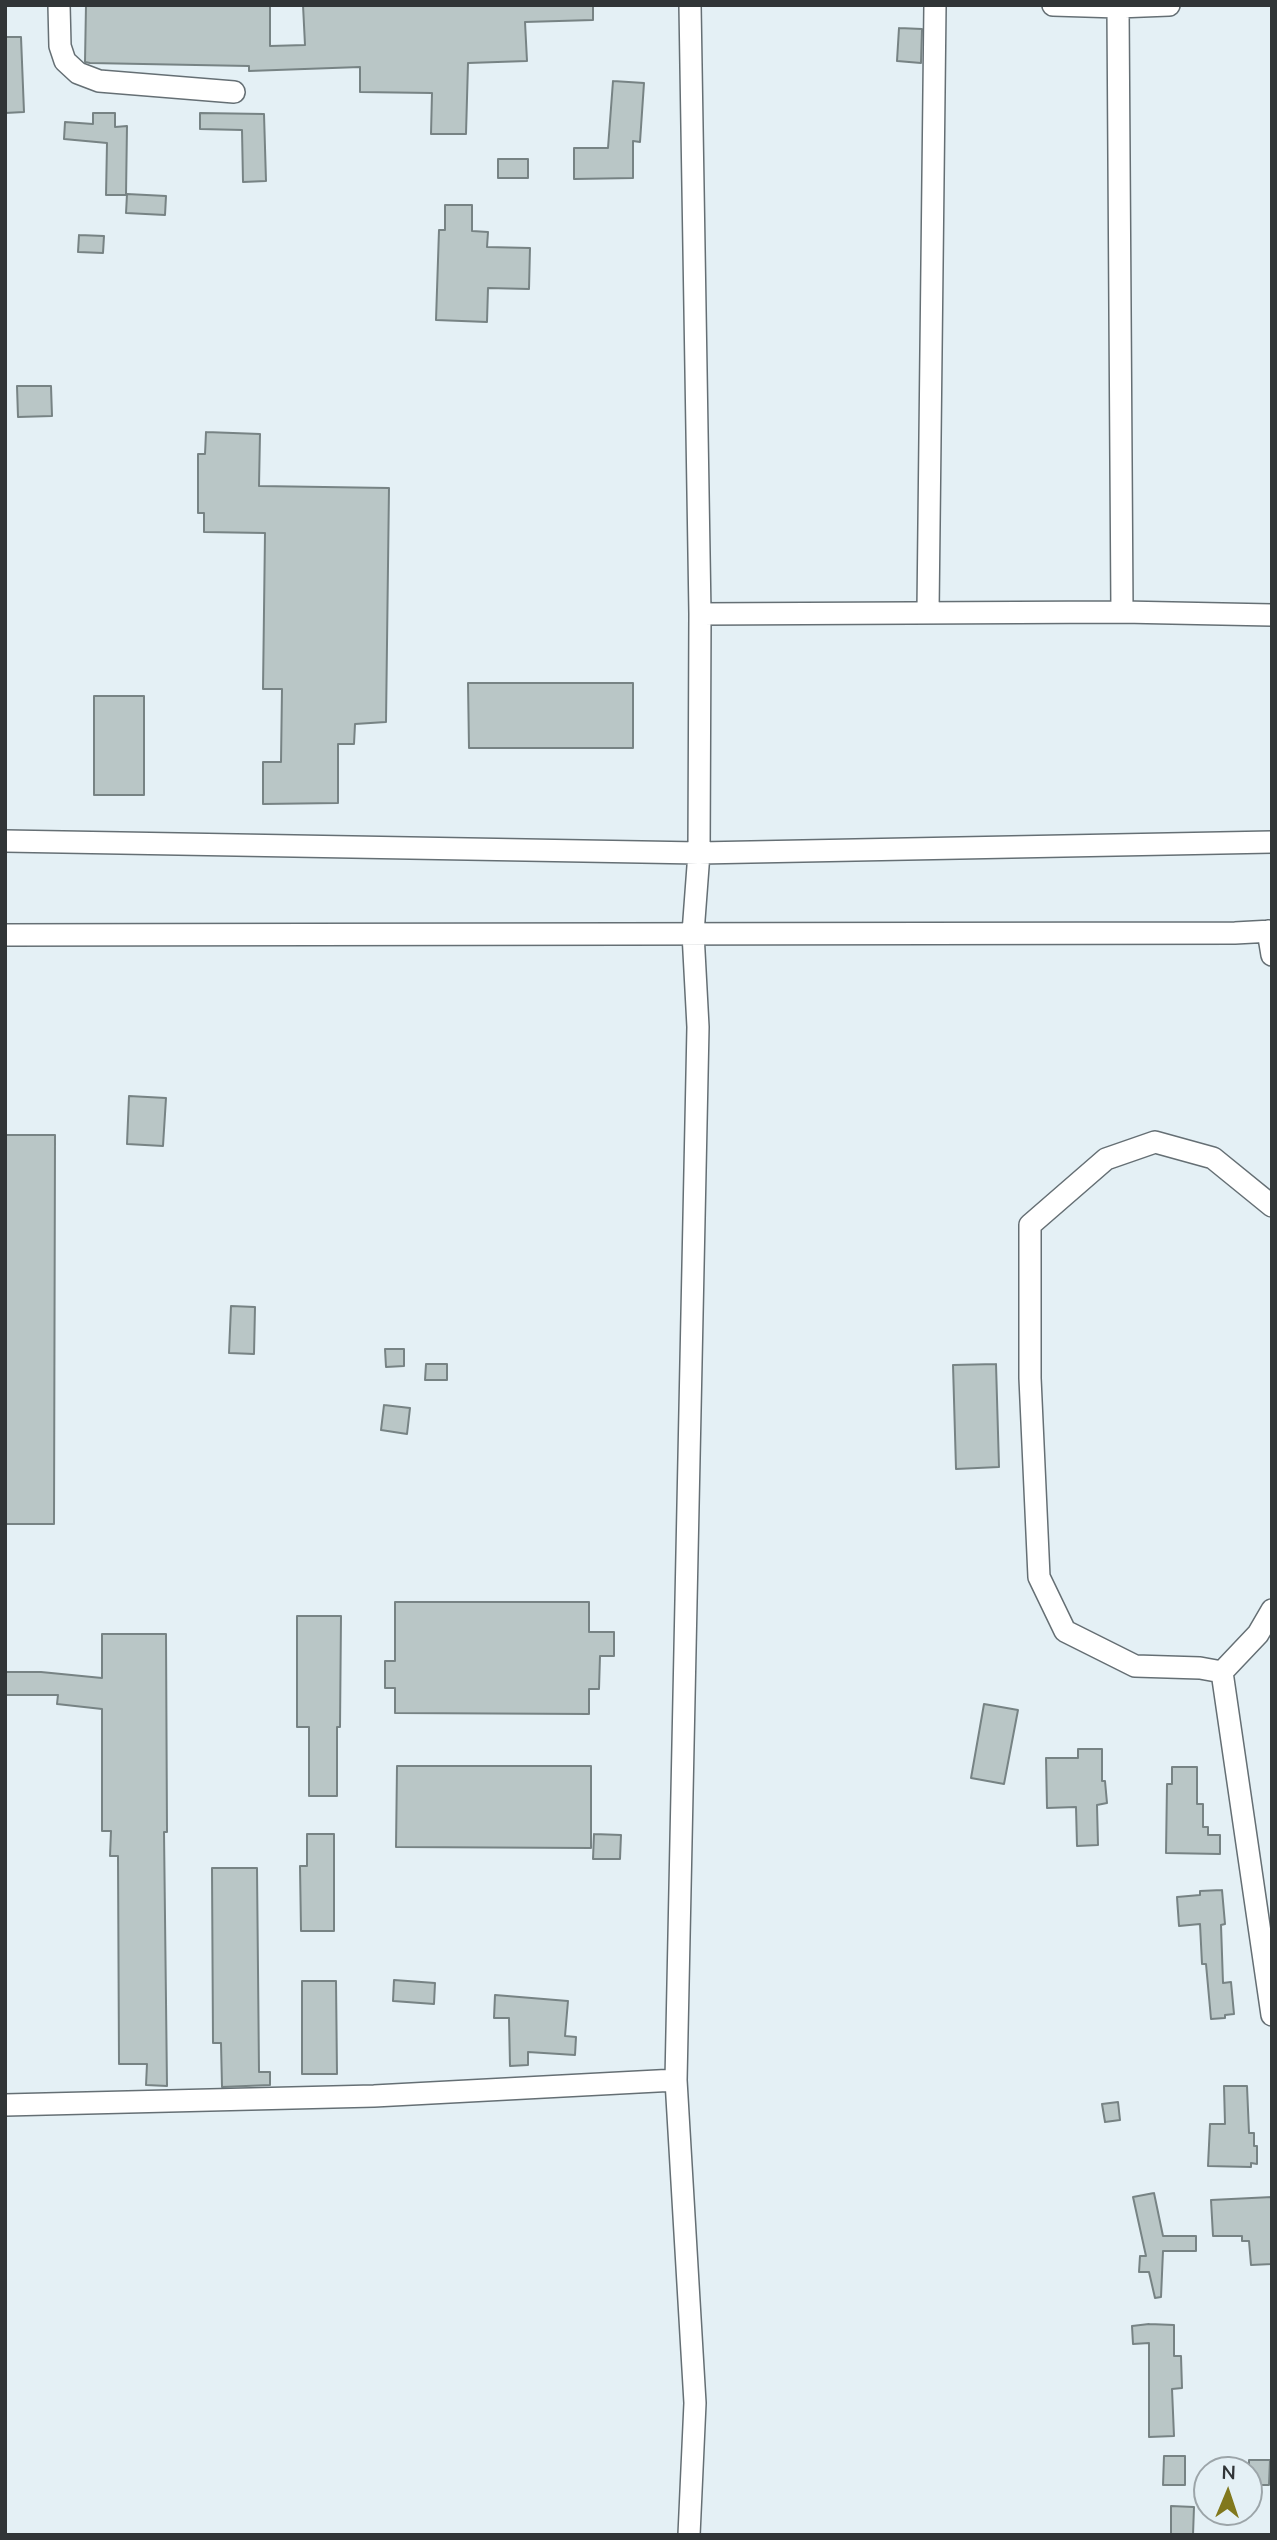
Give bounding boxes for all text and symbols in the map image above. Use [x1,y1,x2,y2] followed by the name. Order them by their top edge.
[1193,2456,1263,2526] north arrow
[1221,2460,1236,2484] text: N

